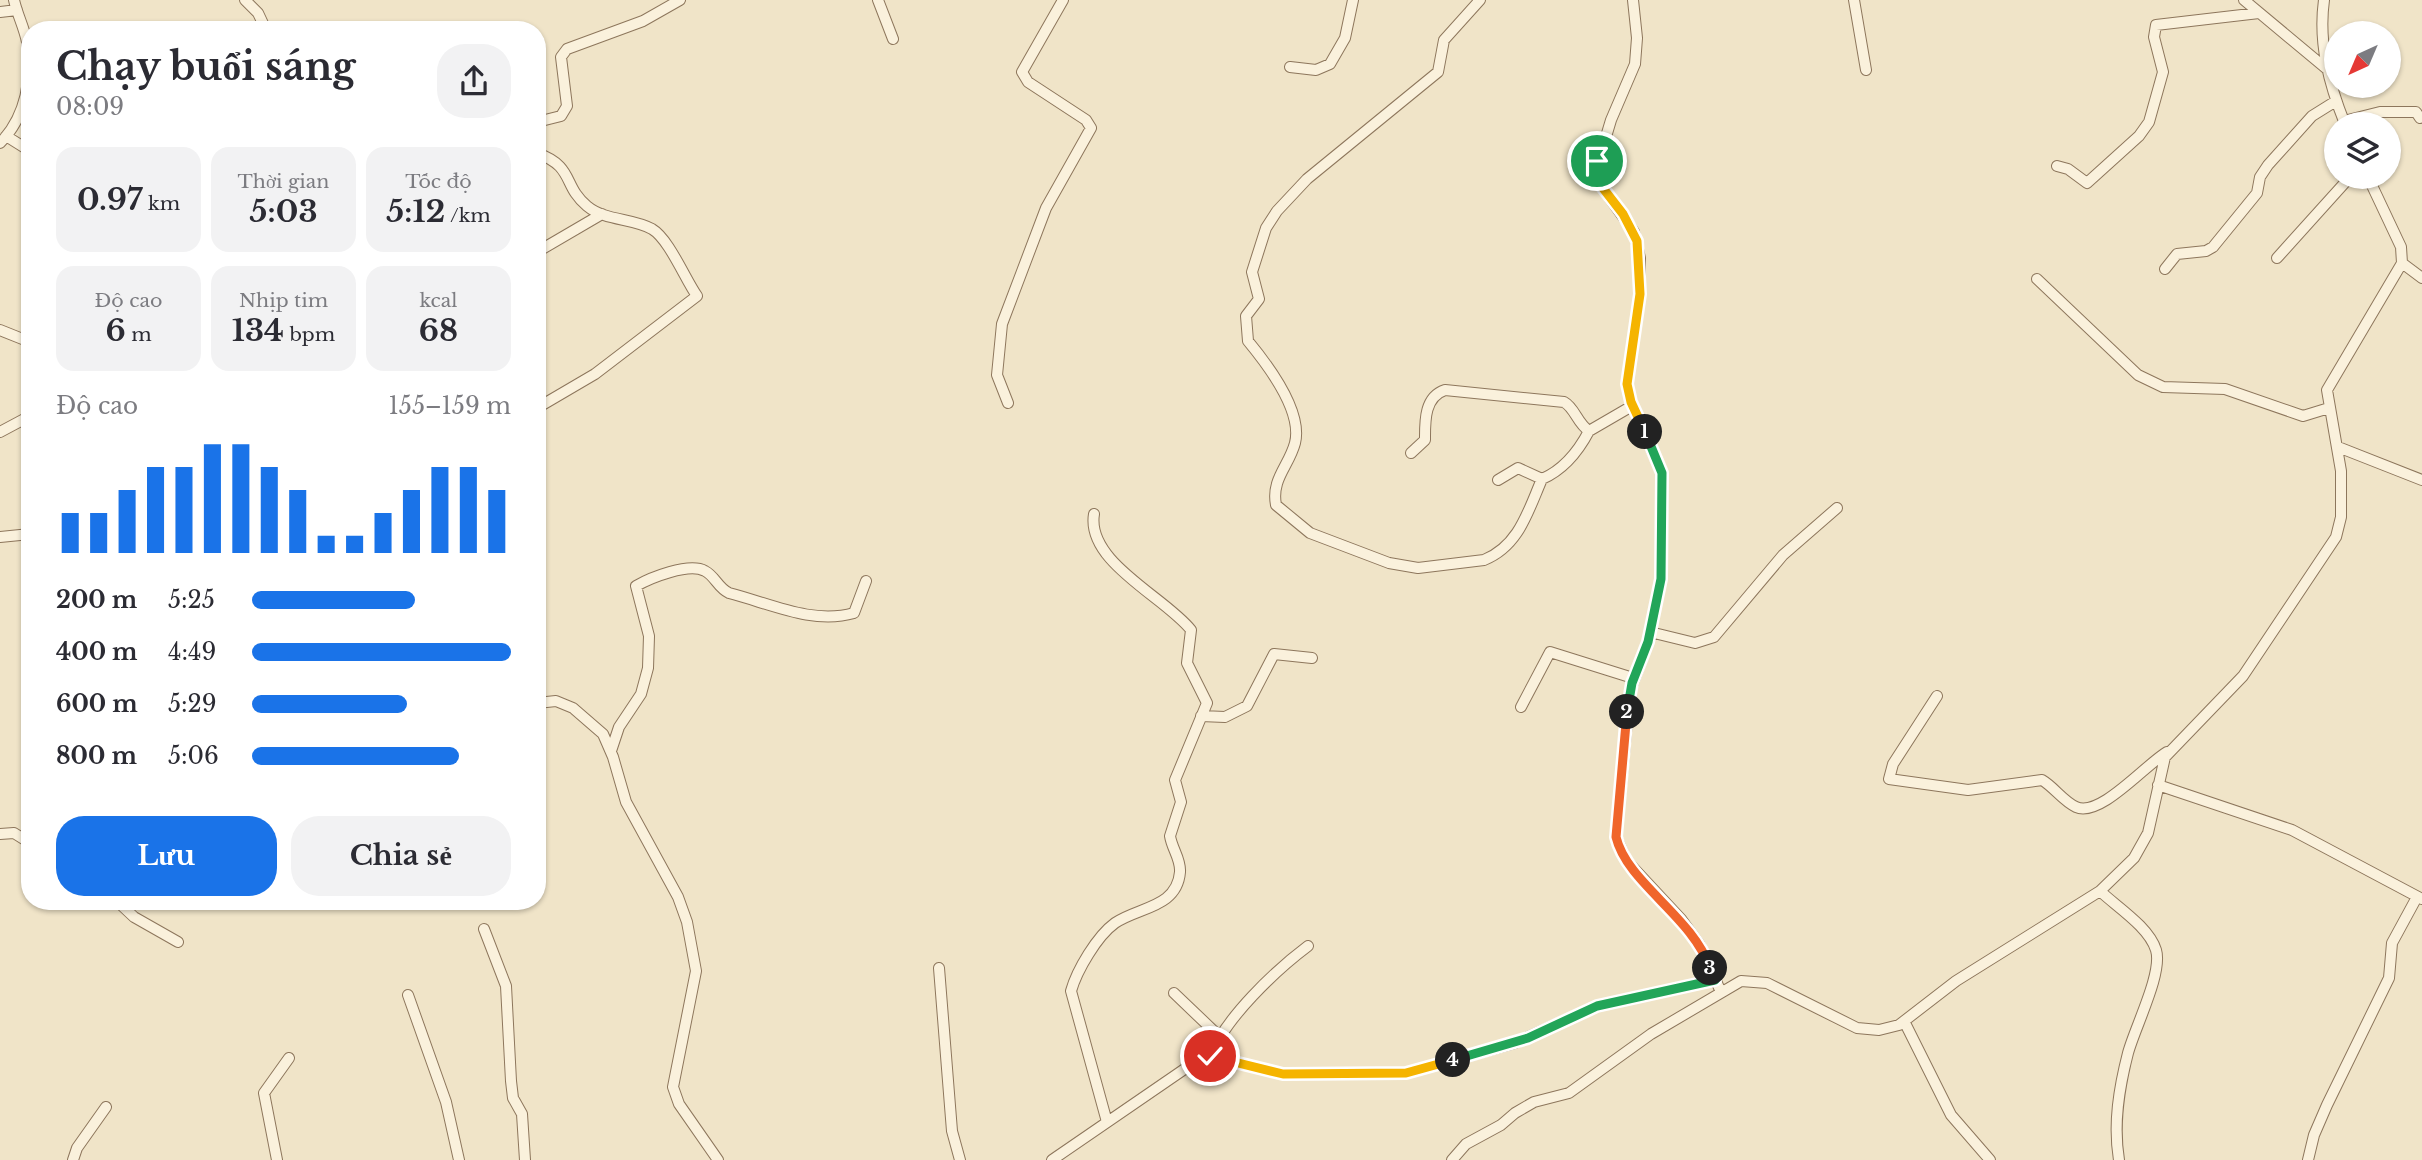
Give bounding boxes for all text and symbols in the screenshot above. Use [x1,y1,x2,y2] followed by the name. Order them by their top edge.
[2324,21,2401,98] north arrow
[2324,21,2401,189] map controls
[56,43,355,90] text: Chạy buổi sáng
[437,44,511,118] button: share
[56,93,124,121] text: 08:09
[2324,112,2401,189] button: layers
[1567,131,1627,191] pin
[1578,142,1616,180] icon: arrive
[238,170,329,193] text: Thời gian
[405,170,472,193] text: Tốc độ
[77,181,143,218] text: 0.97
[143,192,180,215] text: km
[249,193,318,230] text: 5:03
[386,193,445,230] text: 5:12
[445,204,491,227] text: /km
[95,289,162,312] text: Độ cao
[239,289,328,312] text: Nhịp tim
[420,289,457,312] text: kcal
[105,312,126,349] text: 6
[232,312,284,349] text: 134
[419,312,458,349] text: 68
[126,323,152,346] text: m
[284,323,335,346] text: bpm
[56,392,138,420] text: Độ cao
[389,392,511,420] text: 155–159 m
[1628,414,1662,450] pin: 1
[1640,420,1649,443] text: 1
[56,586,137,614] text: 200 m
[168,586,215,614] text: 5:25
[56,638,138,666] text: 400 m
[168,638,216,666] text: 4:49
[56,690,138,718] text: 600 m
[168,690,217,718] text: 5:29
[1610,694,1644,730] pin: 2
[1620,700,1633,723] text: 2
[56,742,137,770] text: 800 m
[168,742,219,770] text: 5:06
[56,816,277,896] button: Lưu
[291,816,511,896] button: Chia sẻ
[1692,950,1728,986] pin: 3
[1703,956,1716,979] text: 3
[1180,1026,1240,1086] pin
[1191,1037,1229,1075] icon: check
[1436,1042,1470,1078] pin: 4
[1446,1048,1459,1071] text: 4

